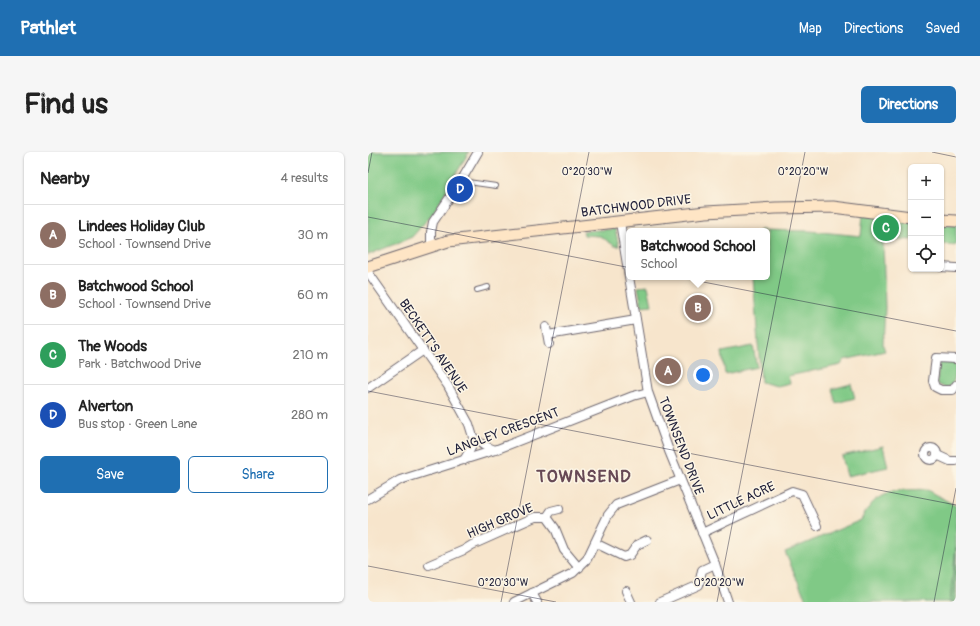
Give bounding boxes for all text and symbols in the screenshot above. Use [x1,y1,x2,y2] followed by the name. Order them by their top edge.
[20,16,76,40] text: Pathlet
[799,20,822,37] text: Map
[844,20,903,37] text: Directions
[925,20,960,37] text: Saved
[861,86,956,123] button: Directions
[24,87,108,122] text: Find us
[908,164,944,272] map controls
[908,164,944,200] button: +
[562,166,613,178] text: 0°20'30"W
[778,166,829,178] text: 0°20'20"W
[40,168,89,189] text: Nearby
[281,170,328,186] text: 4 results
[447,174,473,204] pin: D
[580,191,692,221] street label: BATCHWOOD DRIVE
[908,200,944,236] button: −
[873,213,899,243] pin: C
[78,217,205,236] text: Lindees Holiday Club
[49,227,57,243] text: A
[298,227,328,243] text: 30 m
[626,228,770,280] popup
[78,236,211,252] text: School · Townsend Drive
[908,236,944,272] button: locate
[640,237,756,256] text: Batchwood School
[640,256,678,272] text: School
[78,277,194,296] text: Batchwood School
[49,287,57,303] text: B
[297,287,328,303] text: 60 m
[685,293,711,323] pin: B
[78,296,211,312] text: School · Townsend Drive
[396,296,470,396] street label: BECKETT'S AVENUE
[78,337,147,356] text: The Woods
[49,347,57,363] text: C
[292,347,328,363] text: 210 m
[78,356,201,372] text: Park · Batchwood Drive
[655,356,681,386] pin: A
[693,365,713,385] your location
[655,395,707,497] street label: TOWNSEND DRIVE
[78,397,133,416] text: Alverton
[445,404,561,460] street label: LANGLEY CRESCENT
[49,407,57,423] text: D
[291,407,328,423] text: 280 m
[78,416,197,432] text: Bus stop · Green Lane
[40,456,180,493] button: Save
[188,456,328,493] button: Share
[535,466,632,487] district label: TOWNSEND
[704,478,778,524] street label: LITTLE ACRE
[465,500,536,542] street label: HIGH GROVE
[478,577,529,589] text: 0°20'30"W
[694,577,745,589] text: 0°20'20"W

